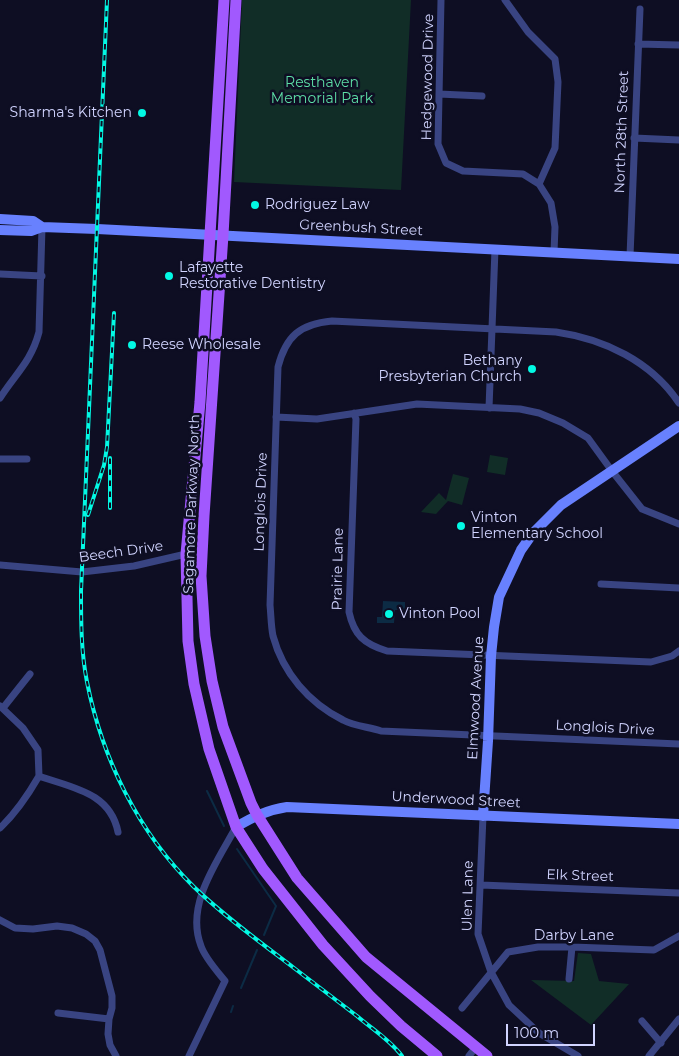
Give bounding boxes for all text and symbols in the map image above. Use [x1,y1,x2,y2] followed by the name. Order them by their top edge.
[418,14,438,140] street label: Hedgewood Drive
[611,70,633,194] street label: North 28th Street
[271,75,373,108] park label: Resthaven Memorial Park
[10,105,132,121] place label: Sharma's Kitchen
[136,107,148,119] marker: Sharma's Kitchen
[265,197,370,213] place label: Rodriguez Law
[249,199,261,211] marker: Rodriguez Law
[299,216,423,240] street label: Greenbush Street
[179,260,325,292] place label: Lafayette Restorative Dentistry
[163,270,175,282] marker: Lafayette Restorative Dentistry
[142,337,261,353] place label: Reese Wholesale
[126,339,138,351] marker: Reese Wholesale
[379,353,522,386] place label: Bethany Presbyterian Church
[526,363,538,375] marker: Bethany Presbyterian Church
[180,414,204,594] street label: Sagamore Parkway North
[251,452,271,552] street label: Longlois Drive
[471,510,603,542] place label: Vinton Elementary School
[455,520,467,532] marker: Vinton Elementary School
[329,528,347,610] street label: Prairie Lane
[78,538,164,566] street label: Beech Drive
[399,606,480,622] place label: Vinton Pool
[383,608,395,620] marker: Vinton Pool
[464,636,488,760] street label: Elmwood Avenue
[555,717,655,739] street label: Longlois Drive
[391,788,521,812] street label: Underwood Street
[459,860,477,932] street label: Ulen Lane
[546,866,614,886] street label: Elk Street
[534,928,614,944] street label: Darby Lane
[509,1014,598,1046] scale bar
[514,1023,559,1042] text: 100 m

